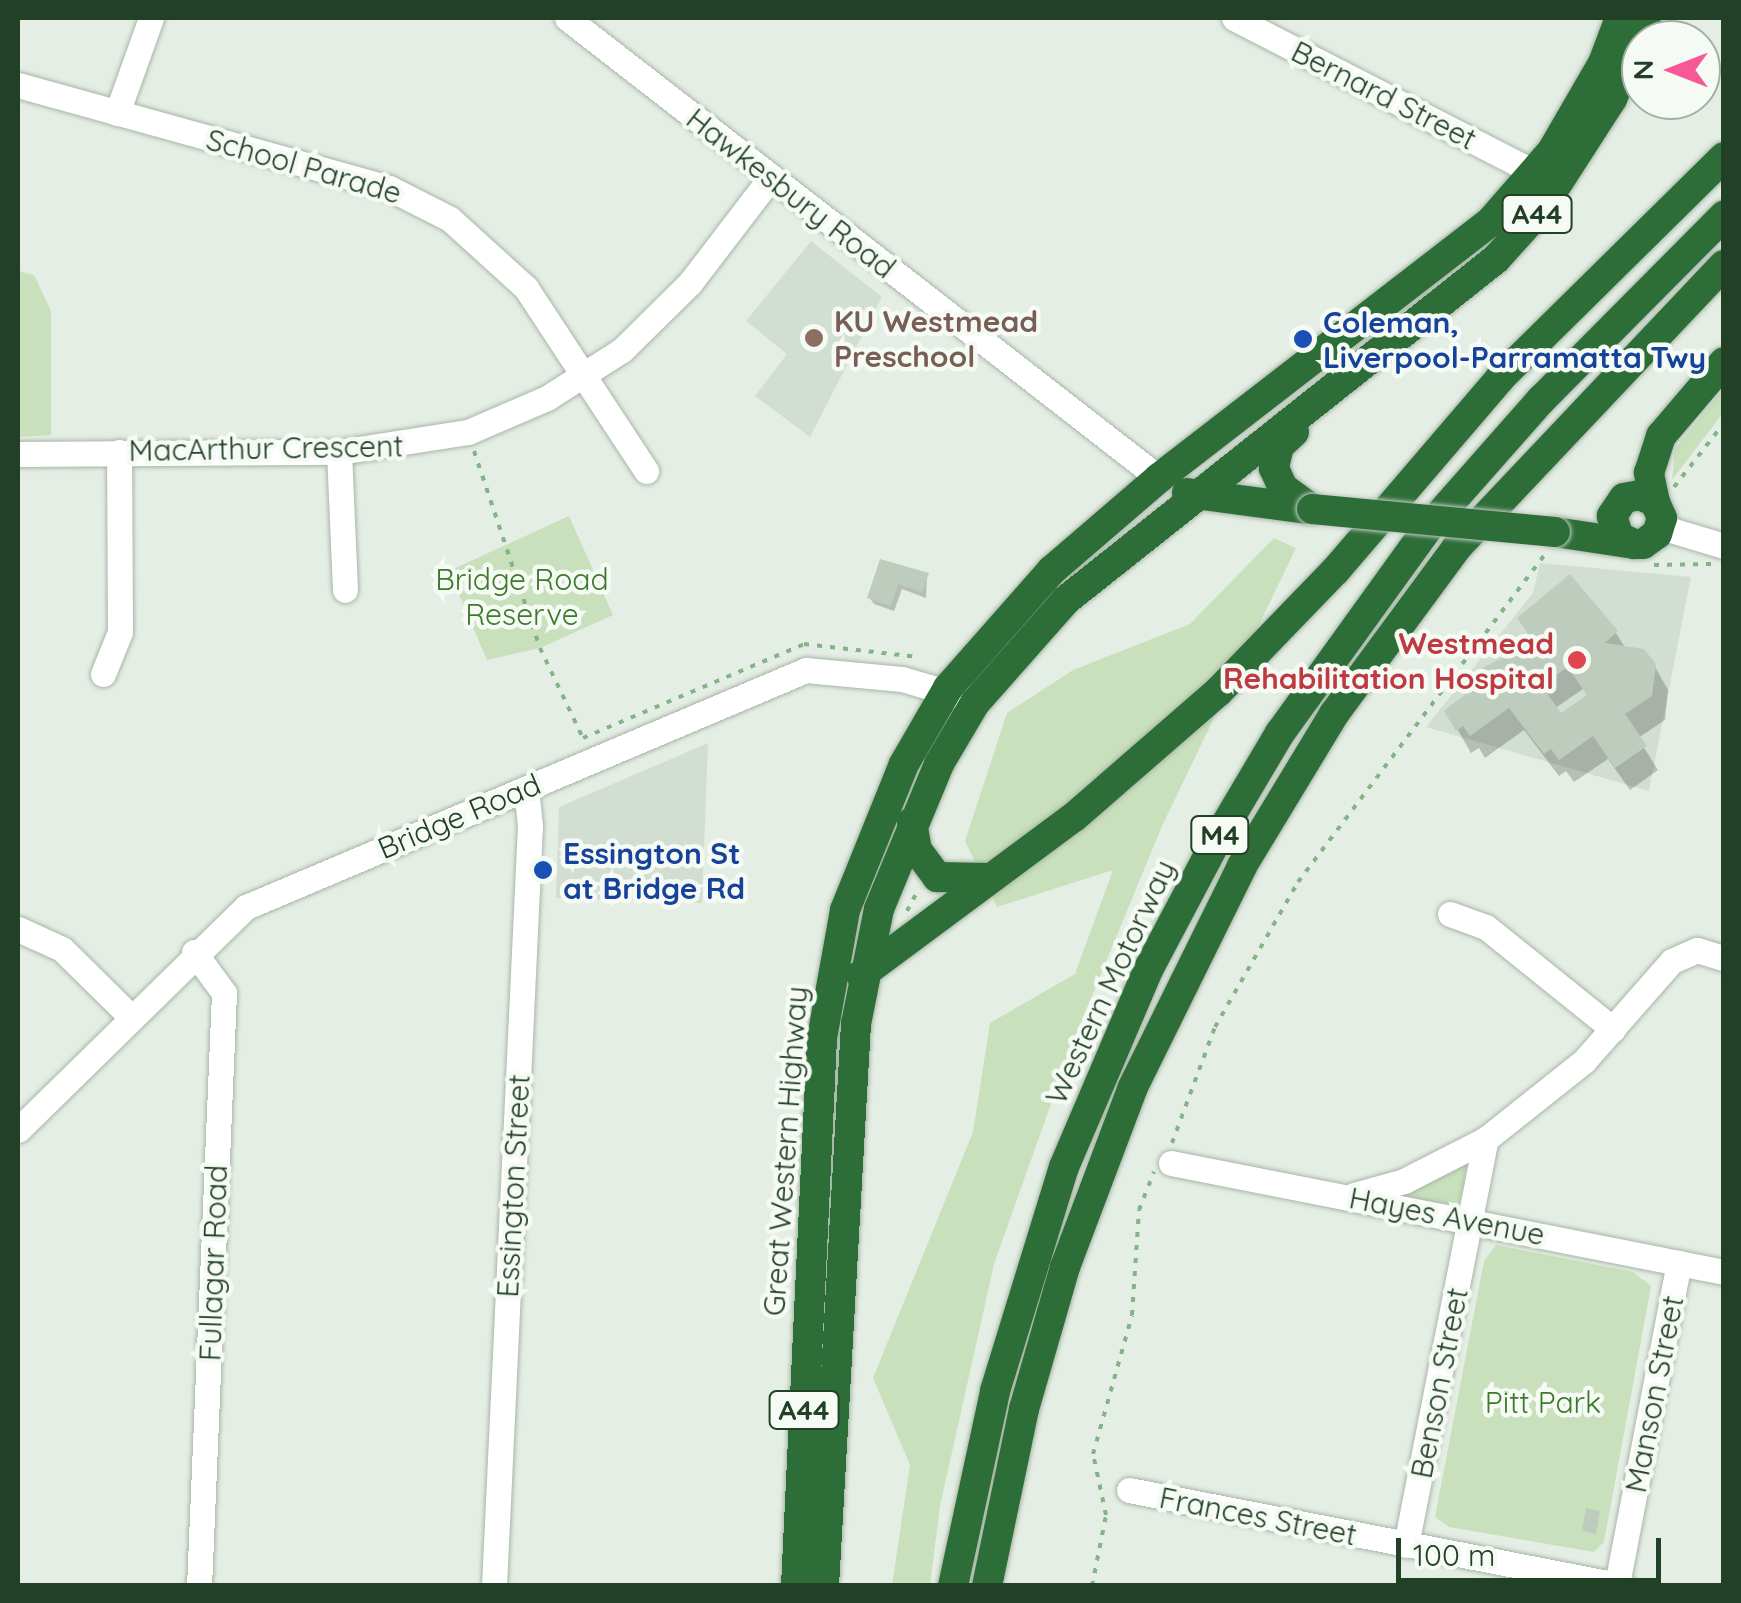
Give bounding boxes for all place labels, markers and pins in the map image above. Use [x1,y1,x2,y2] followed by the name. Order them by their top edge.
[834,303,1038,374] place label: KU Westmead Preschool
[1323,304,1706,374] place label: Coleman, Liverpool-Parramatta Twy
[803,327,825,349] marker: KU Westmead Preschool
[1292,328,1314,350] marker: Coleman, Liverpool-Parramatta Twy
[1223,625,1554,696] place label: Westmead Rehabilitation Hospital
[1564,647,1590,673] marker: Westmead Rehabilitation Hospital
[563,835,745,906] place label: Essington St at Bridge Rd
[532,859,554,881] marker: Essington St at Bridge Rd

